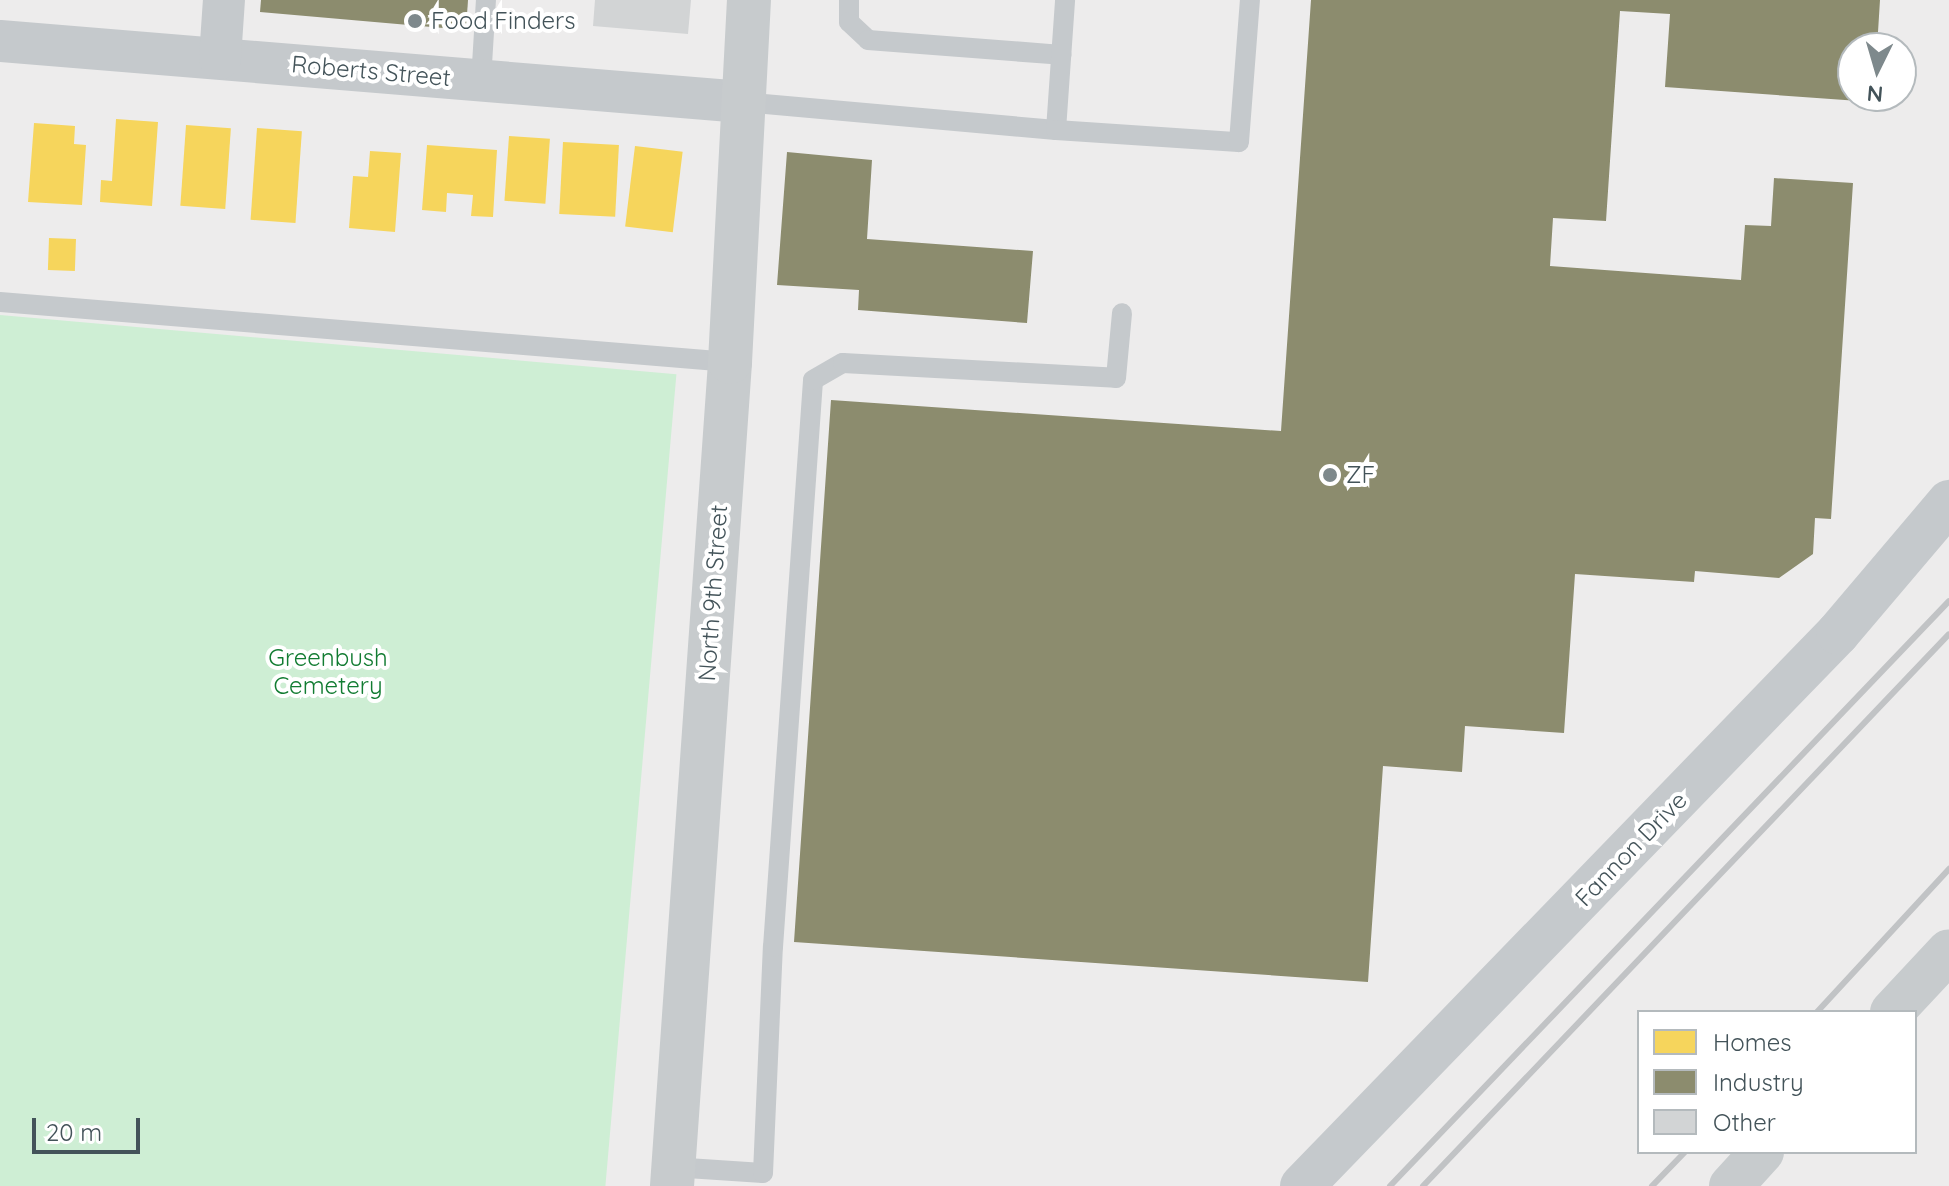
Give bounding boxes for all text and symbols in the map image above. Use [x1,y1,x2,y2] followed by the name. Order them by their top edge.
[431,7,576,35] place label: Food Finders
[406,12,424,30] marker: Food Finders
[1837,32,1917,112] north arrow
[290,50,452,92] street label: Roberts Street
[1866,79,1884,109] text: N
[1346,461,1375,489] place label: ZF
[1321,466,1339,484] marker: ZF
[692,504,734,682] street label: North 9th Street
[268,644,388,700] park label: Greenbush Cemetery
[1569,786,1693,912] street label: Fannon Drive
[1637,1010,1917,1154] legend
[1713,1027,1791,1057] text: Homes
[1713,1067,1804,1097] text: Industry
[36,1102,144,1152] scale bar
[1713,1107,1776,1137] text: Other
[46,1117,102,1147] text: 20 m

